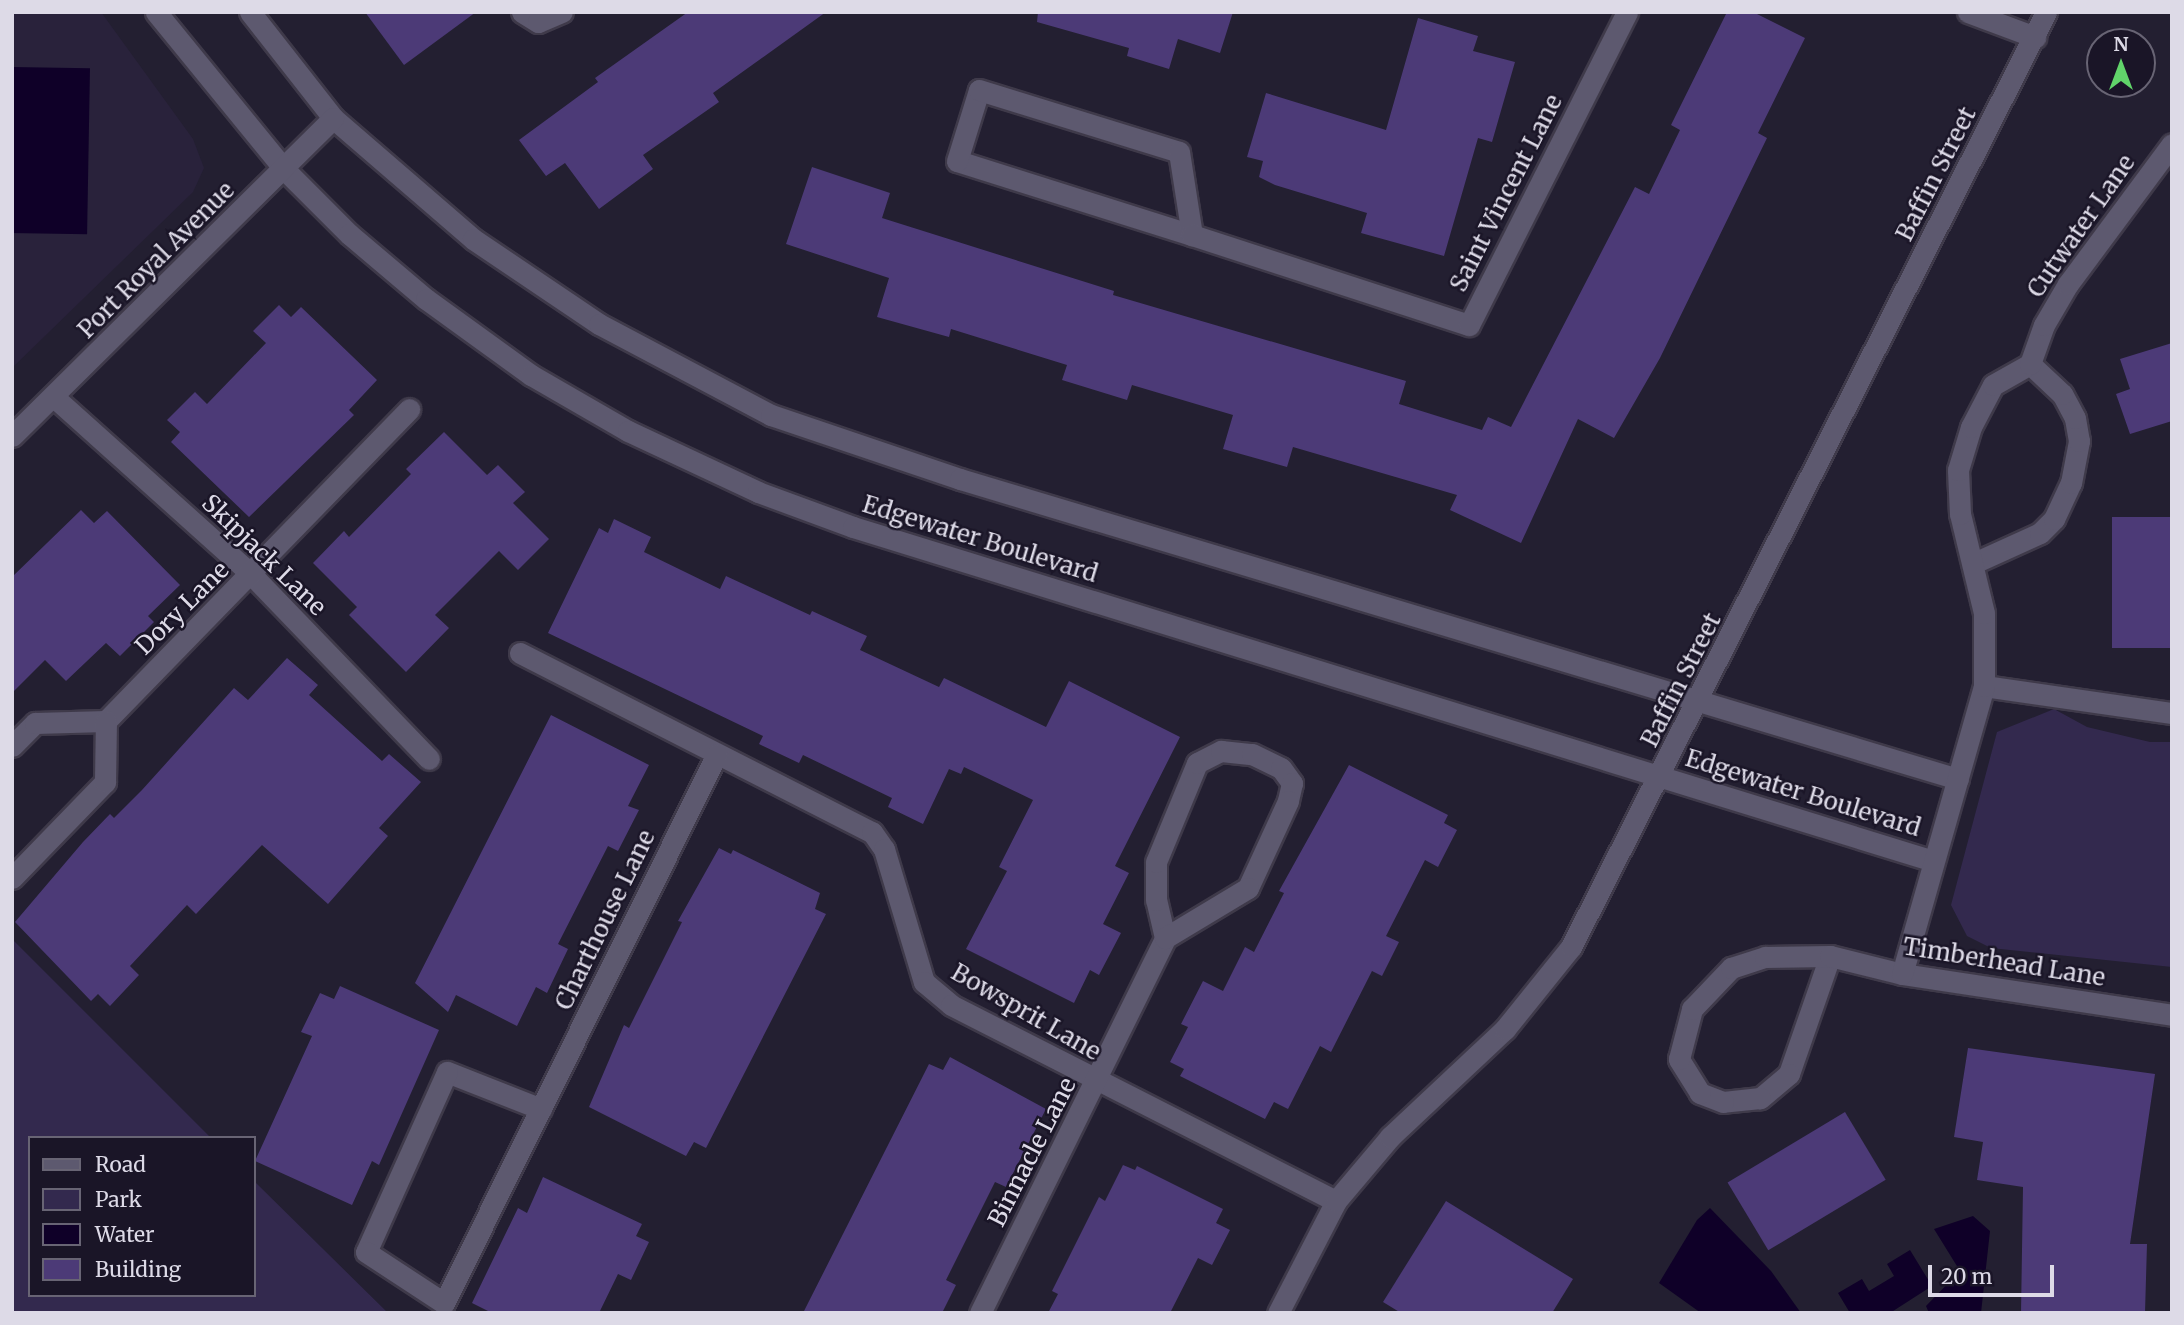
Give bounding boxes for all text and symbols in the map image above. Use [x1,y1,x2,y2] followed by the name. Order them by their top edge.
[2086,28,2156,98] north arrow
[2113,32,2129,56] text: N
[1444,90,1568,296] street label: Saint Vincent Lane
[1890,102,1982,246] street label: Baffin Street
[2021,149,2141,303] street label: Cutwater Lane
[72,176,240,344] street label: Port Royal Avenue
[196,489,332,621] street label: Skipjack Lane
[859,490,1101,588] street label: Edgewater Boulevard
[129,555,235,661] street label: Dory Lane
[1635,608,1727,752] street label: Baffin Street
[1682,744,1924,842] street label: Edgewater Boulevard
[549,826,661,1014] street label: Charthouse Lane
[1901,932,2107,992] street label: Timberhead Lane
[946,958,1106,1066] street label: Bowsprit Lane
[982,1073,1082,1231] street label: Binnacle Lane
[28,1136,256,1297] legend
[95,1151,146,1178] text: Road
[95,1186,142,1213] text: Park
[95,1221,154,1248] text: Water
[1932,1252,2058,1296] scale bar
[95,1256,181,1283] text: Building
[1941,1263,1992,1290] text: 20 m

